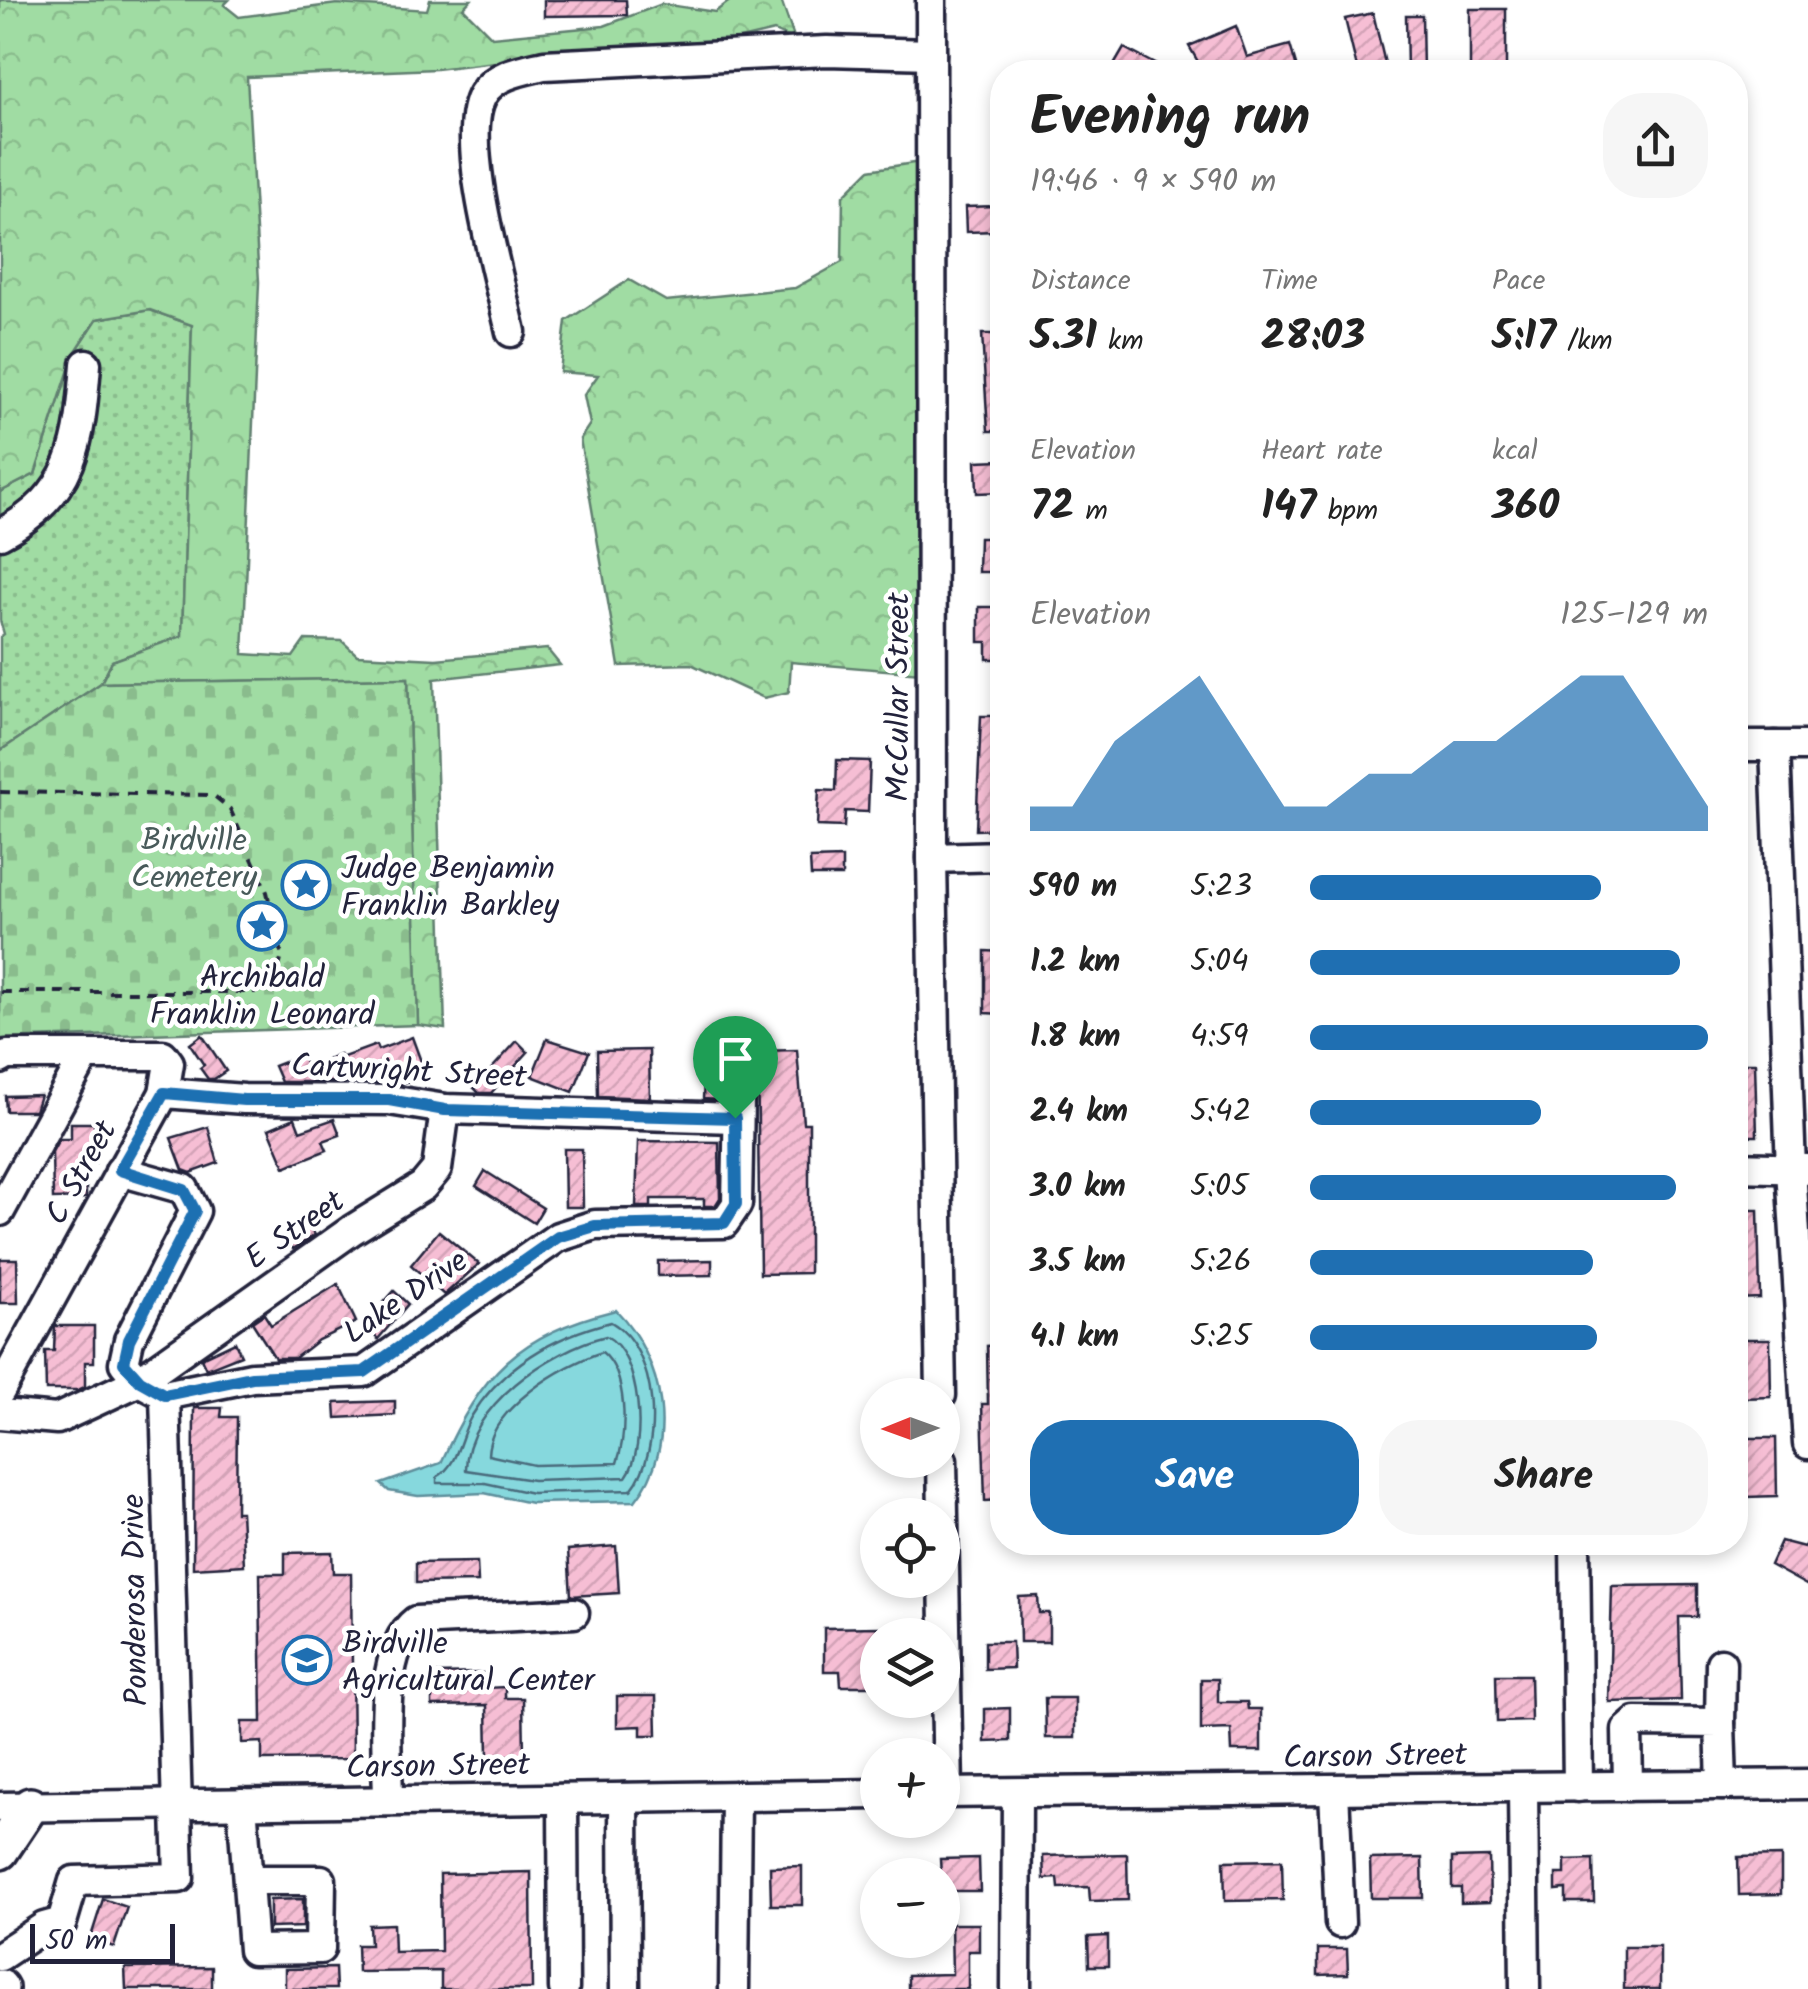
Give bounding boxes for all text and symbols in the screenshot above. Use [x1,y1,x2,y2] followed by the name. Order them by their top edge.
[1030,76,1310,163] text: Evening run
[1603,93,1708,198] button: share
[1030,157,1276,208] text: 19:46 · 9 × 590 m
[1030,259,1131,304] text: Distance
[1261,259,1318,304] text: Time
[1492,259,1545,304] text: Pace
[1030,304,1097,371] text: 5.31
[1261,304,1365,371] text: 28:03
[1492,304,1556,371] text: 5:17
[1097,319,1144,364] text: km
[1556,319,1613,364] text: /km
[1030,429,1136,474] text: Elevation
[1261,429,1383,474] text: Heart rate
[1492,429,1538,474] text: kcal
[1030,474,1074,541] text: 72
[1261,474,1316,541] text: 147
[1492,474,1559,541] text: 360
[1074,489,1108,534] text: m
[1316,489,1378,534] text: bpm
[1030,590,1151,641] text: Elevation
[1560,590,1708,641] text: 125–129 m
[874,592,925,802] street label: McCullar Street
[131,816,258,904] park label: Birdville Cemetery
[341,844,560,932] place label: Judge Benjamin Franklin Barkley
[280,859,332,911] place icon: Judge Benjamin Franklin Barkley
[1030,862,1117,913] text: 590 m
[1190,862,1252,913] text: 5:23
[236,900,288,952] place icon: Archibald Franklin Leonard
[1030,937,1120,988] text: 1.2 km
[1190,937,1249,988] text: 5:04
[150,953,375,1041] place label: Archibald Franklin Leonard
[1030,1012,1120,1063] text: 1.8 km
[1190,1012,1248,1063] text: 4:59
[693,1016,778,1119] pin
[708,1031,763,1086] icon: arrive
[290,1041,528,1104] street label: Cartwright Street
[1030,1087,1128,1138] text: 2.4 km
[1190,1087,1251,1138] text: 5:42
[32,1111,132,1235] street label: C Street
[1030,1162,1126,1213] text: 3.0 km
[1190,1162,1248,1213] text: 5:05
[235,1177,357,1284] street label: E Street
[333,1237,479,1359] street label: Lake Drive
[1030,1237,1126,1288] text: 3.5 km
[1190,1237,1251,1288] text: 5:26
[1030,1312,1119,1363] text: 4.1 km
[1190,1312,1251,1363] text: 5:25
[860,1378,960,1478] north arrow
[860,1378,960,1958] map controls
[1030,1420,1359,1535] button: Save
[1379,1420,1708,1535] button: Share
[109,1493,164,1707] street label: Ponderosa Drive
[860,1498,960,1598] button: locate
[860,1618,960,1718] button: layers
[342,1619,597,1707] place label: Birdville Agricultural Center
[281,1634,333,1686] school or university icon: Birdville Agricultural Center
[1283,1730,1468,1785] street label: Carson Street
[860,1738,960,1838] button: +
[346,1740,531,1795] street label: Carson Street
[860,1858,960,1958] button: −
[30,1919,175,1964] scale bar
[45,1919,108,1964] text: 50 m

